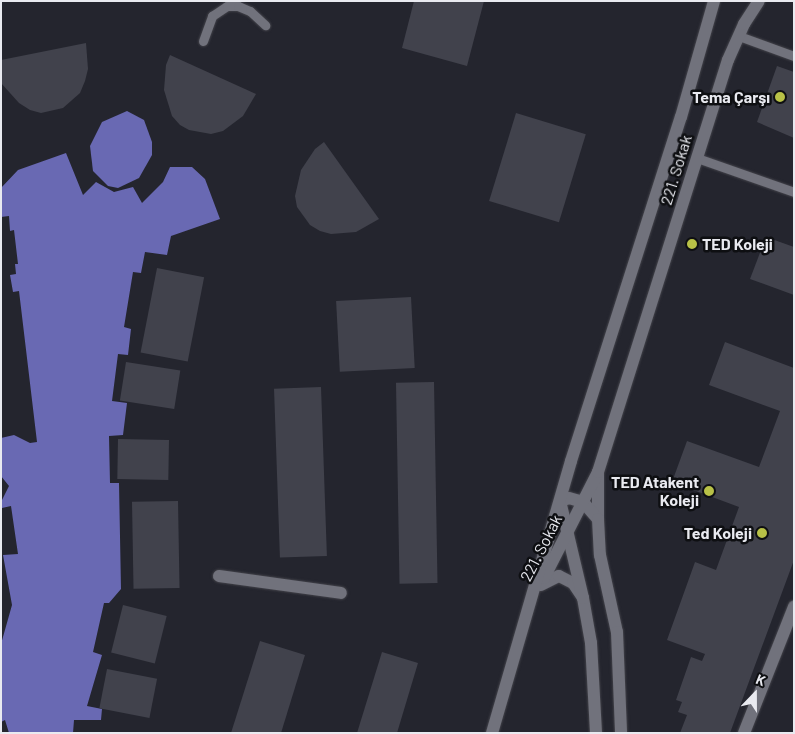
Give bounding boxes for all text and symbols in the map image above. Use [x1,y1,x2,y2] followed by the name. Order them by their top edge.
[692,87,770,107] place label: Tema Çarşı
[774,91,786,103] marker: Tema Çarşı
[656,133,696,207] street label: 221. Sokak
[702,234,773,254] place label: TED Koleji
[686,238,698,250] marker: TED Koleji
[611,472,699,510] place label: TED Atakent Koleji
[703,485,715,497] marker: TED Atakent Koleji
[516,511,566,585] street label: 221. Sokak
[684,523,752,543] place label: Ted Koleji
[756,527,768,539] marker: Ted Koleji
[730,669,780,719] north arrow
[754,670,768,689] text: K

